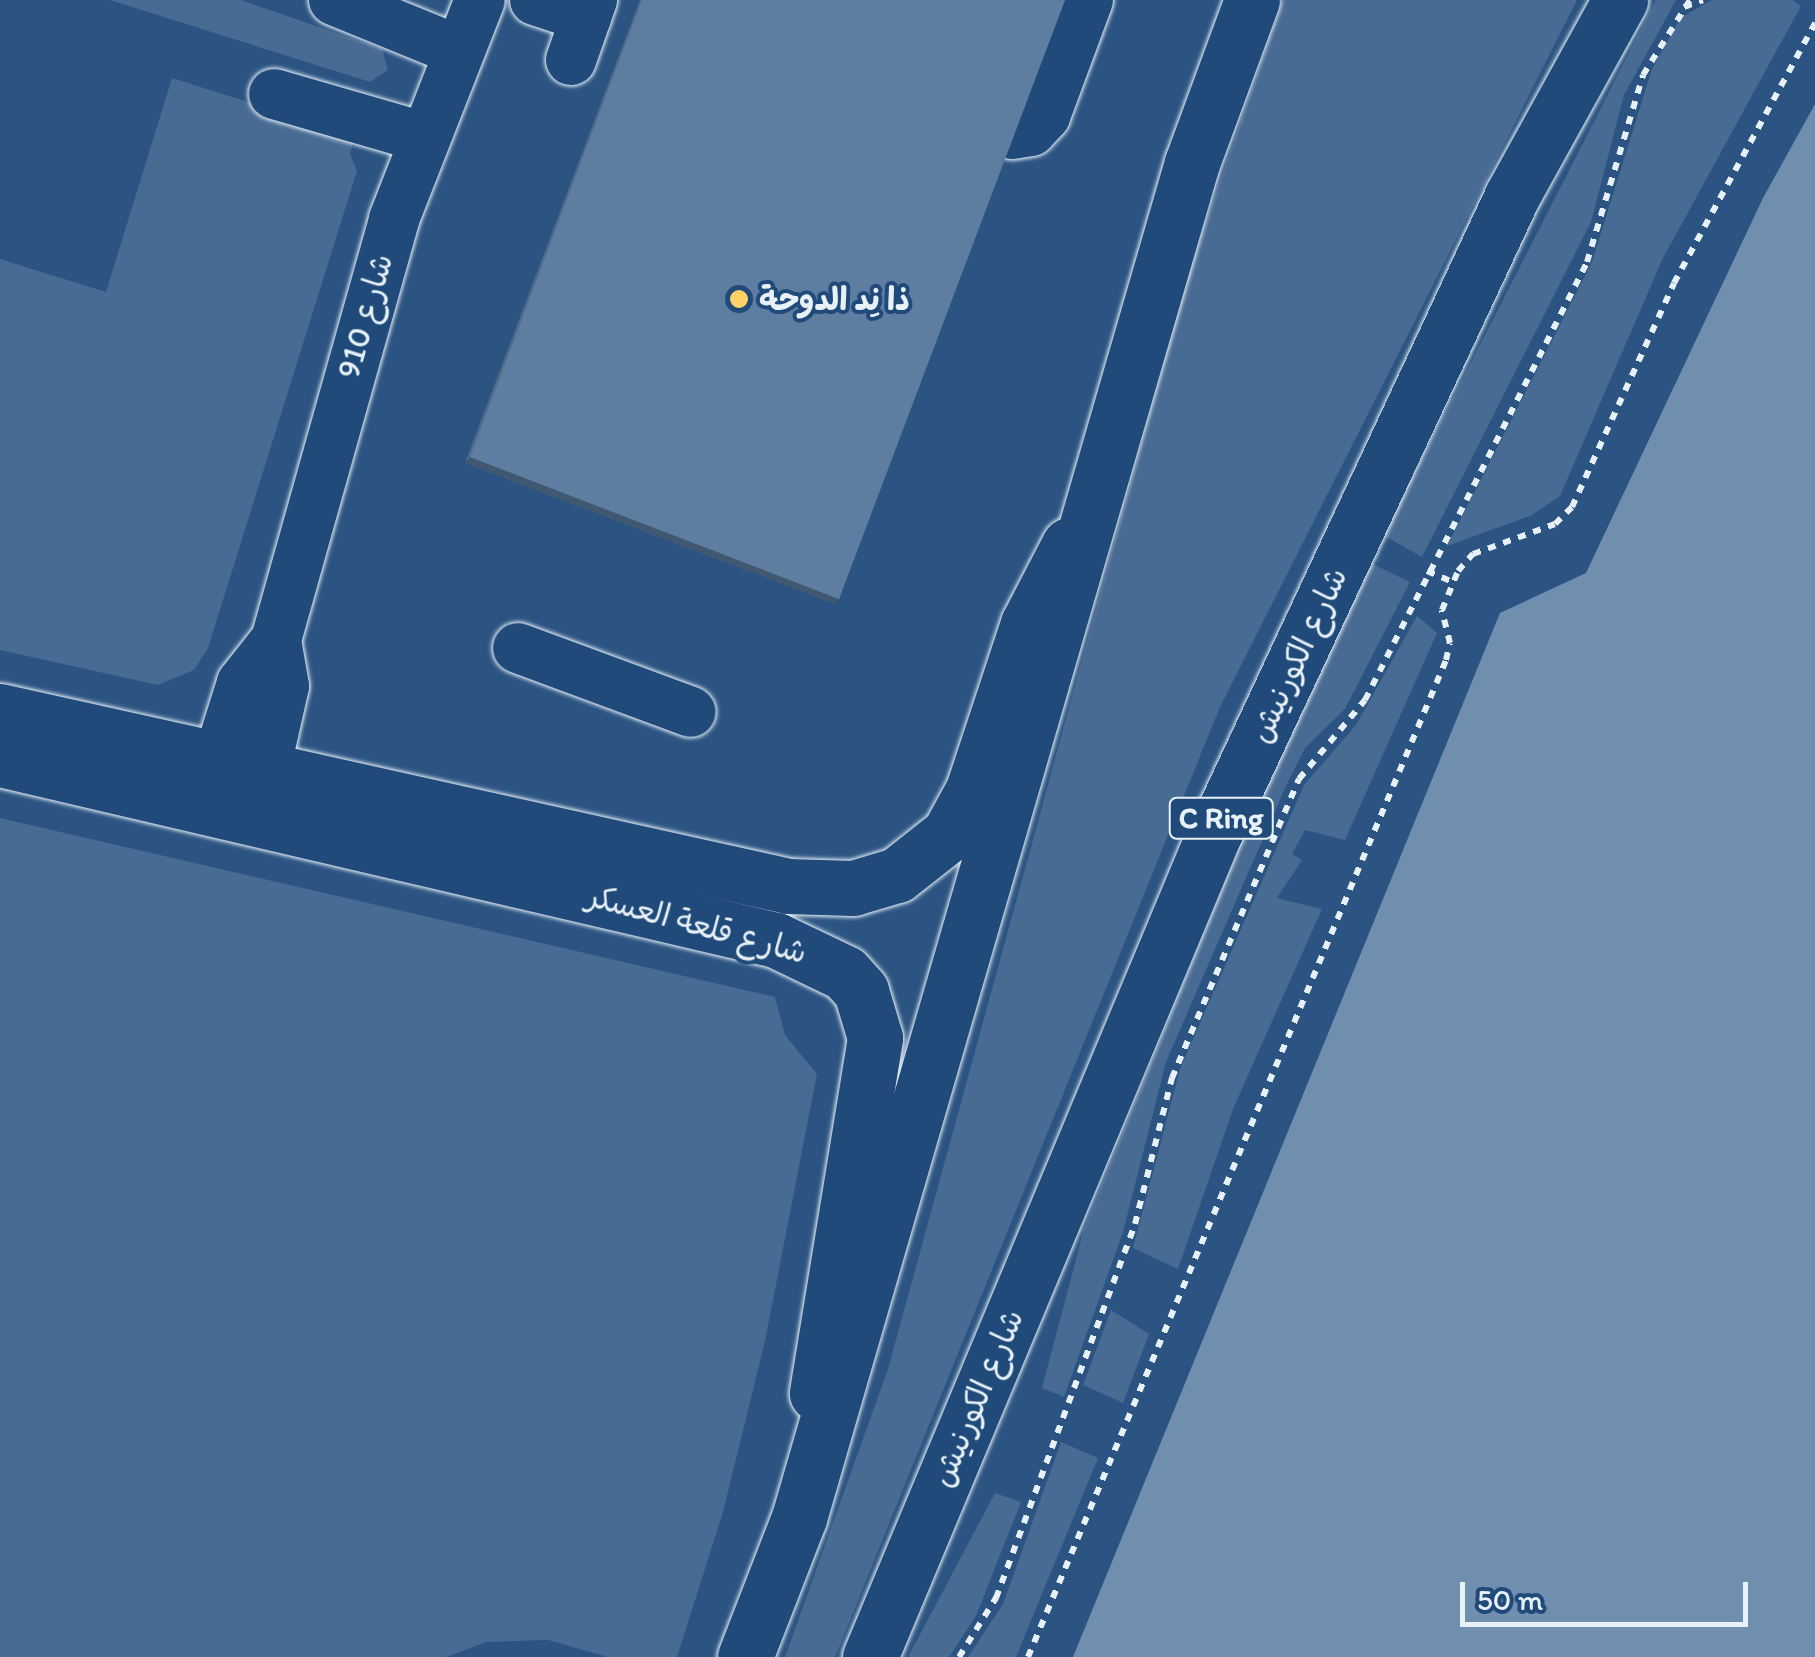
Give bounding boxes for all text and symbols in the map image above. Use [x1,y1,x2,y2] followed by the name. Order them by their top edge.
[329,249,401,383] street label: شارع 910
[759,280,910,318] place label: ذا نِد الدوحة
[728,288,750,310] marker: ذا نِد الدوحة
[1241,561,1355,749] street label: شارع الكورنيش
[1168,793,1274,843] road number: C Ring
[583,876,811,972] street label: شارع قلعة العسكر
[922,1304,1032,1492] street label: شارع الكورنيش
[1465,1562,1752,1624] scale bar
[1477,1581,1543,1618] text: 50 m

